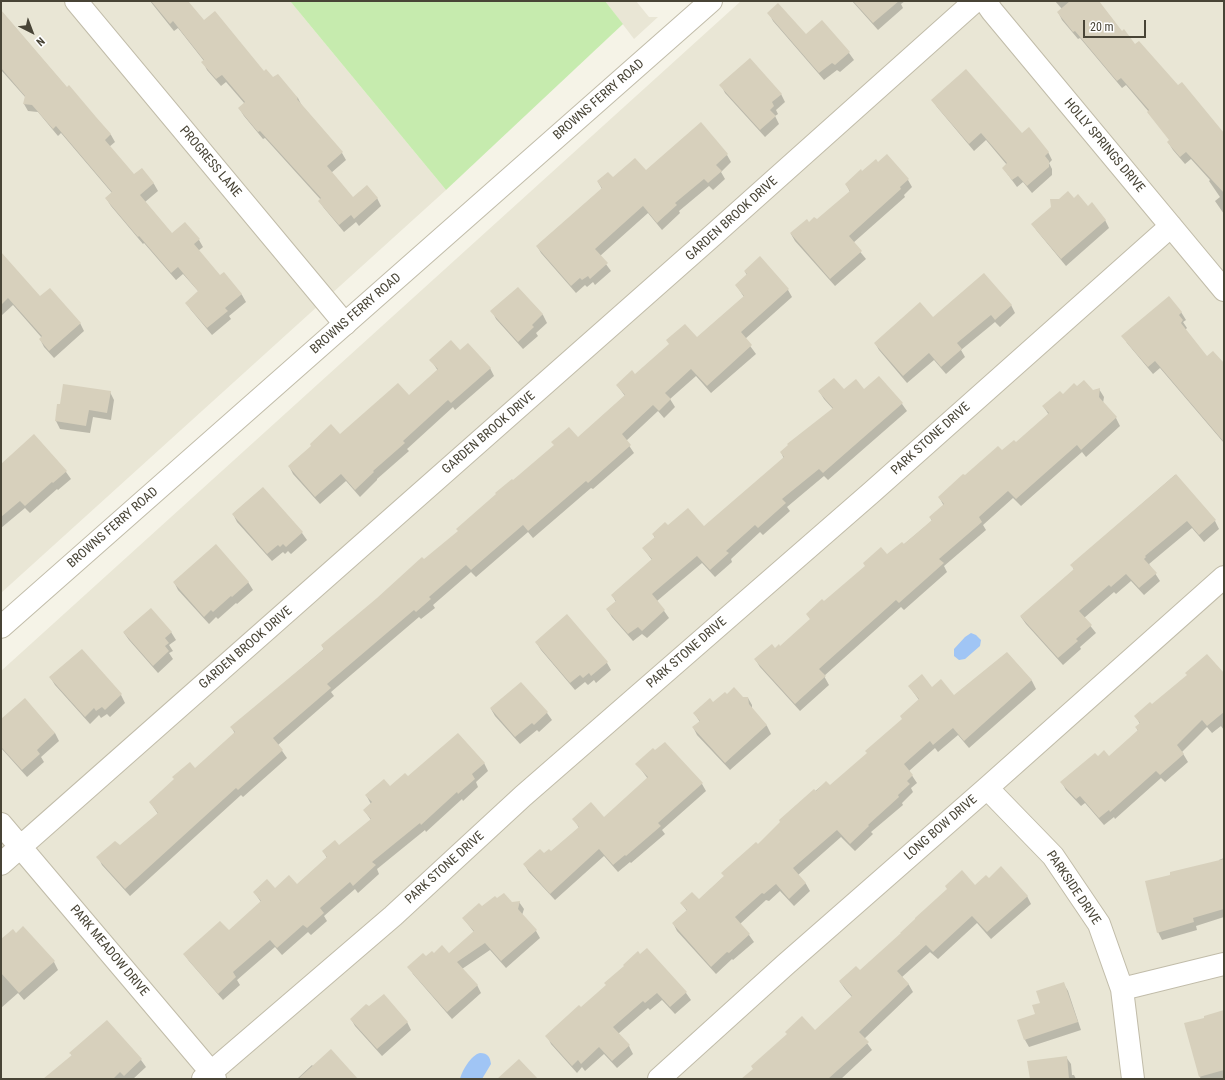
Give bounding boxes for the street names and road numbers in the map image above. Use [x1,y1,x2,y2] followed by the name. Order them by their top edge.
[550,56,648,144] street label: BROWNS FERRY ROAD
[1060,96,1148,196] street label: HOLLY SPRINGS DRIVE
[176,123,244,201] street label: PROGRESS LANE
[683,174,781,264] street label: GARDEN BROOK DRIVE
[307,270,405,358] street label: BROWNS FERRY ROAD
[439,388,539,478] street label: GARDEN BROOK DRIVE
[888,399,974,479] street label: PARK STONE DRIVE
[64,484,162,572] street label: BROWNS FERRY ROAD
[196,603,296,693] street label: GARDEN BROOK DRIVE
[644,614,730,692] street label: PARK STONE DRIVE
[901,792,981,864] street label: LONG BOW DRIVE
[402,828,488,908] street label: PARK STONE DRIVE
[1042,848,1104,928] street label: PARKSIDE DRIVE
[66,902,152,1000] street label: PARK MEADOW DRIVE

